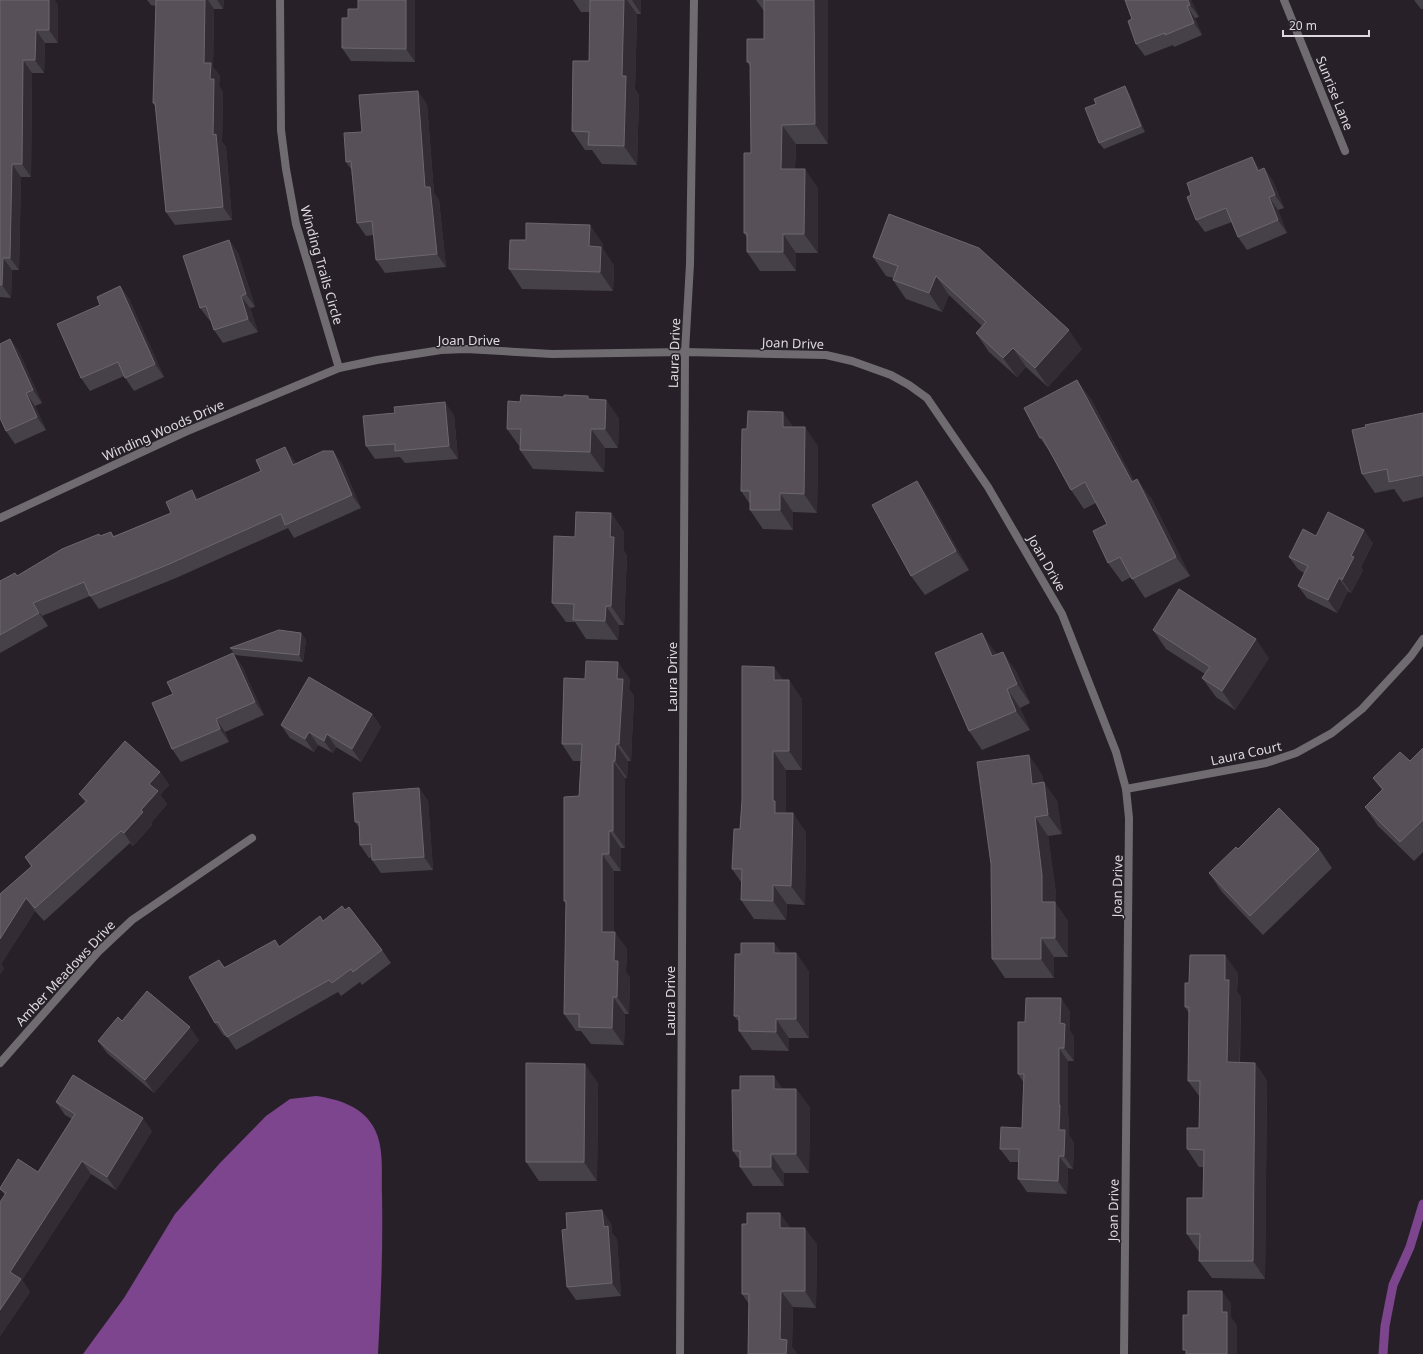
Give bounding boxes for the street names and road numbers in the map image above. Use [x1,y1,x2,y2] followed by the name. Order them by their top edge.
[1312,53,1358,133] street label: Sunrise Lane
[296,203,348,327] street label: Winding Trails Circle
[664,318,684,388] street label: Laura Drive
[436,331,500,349] street label: Joan Drive
[760,333,824,353] street label: Joan Drive
[99,395,227,465] street label: Winding Woods Drive
[1023,530,1070,594] street label: Joan Drive
[663,642,681,712] street label: Laura Drive
[1209,737,1283,769] street label: Laura Court
[1107,855,1127,919] street label: Joan Drive
[11,916,119,1030] street label: Amber Meadows Drive
[661,966,679,1036] street label: Laura Drive
[1103,1179,1123,1243] street label: Joan Drive

